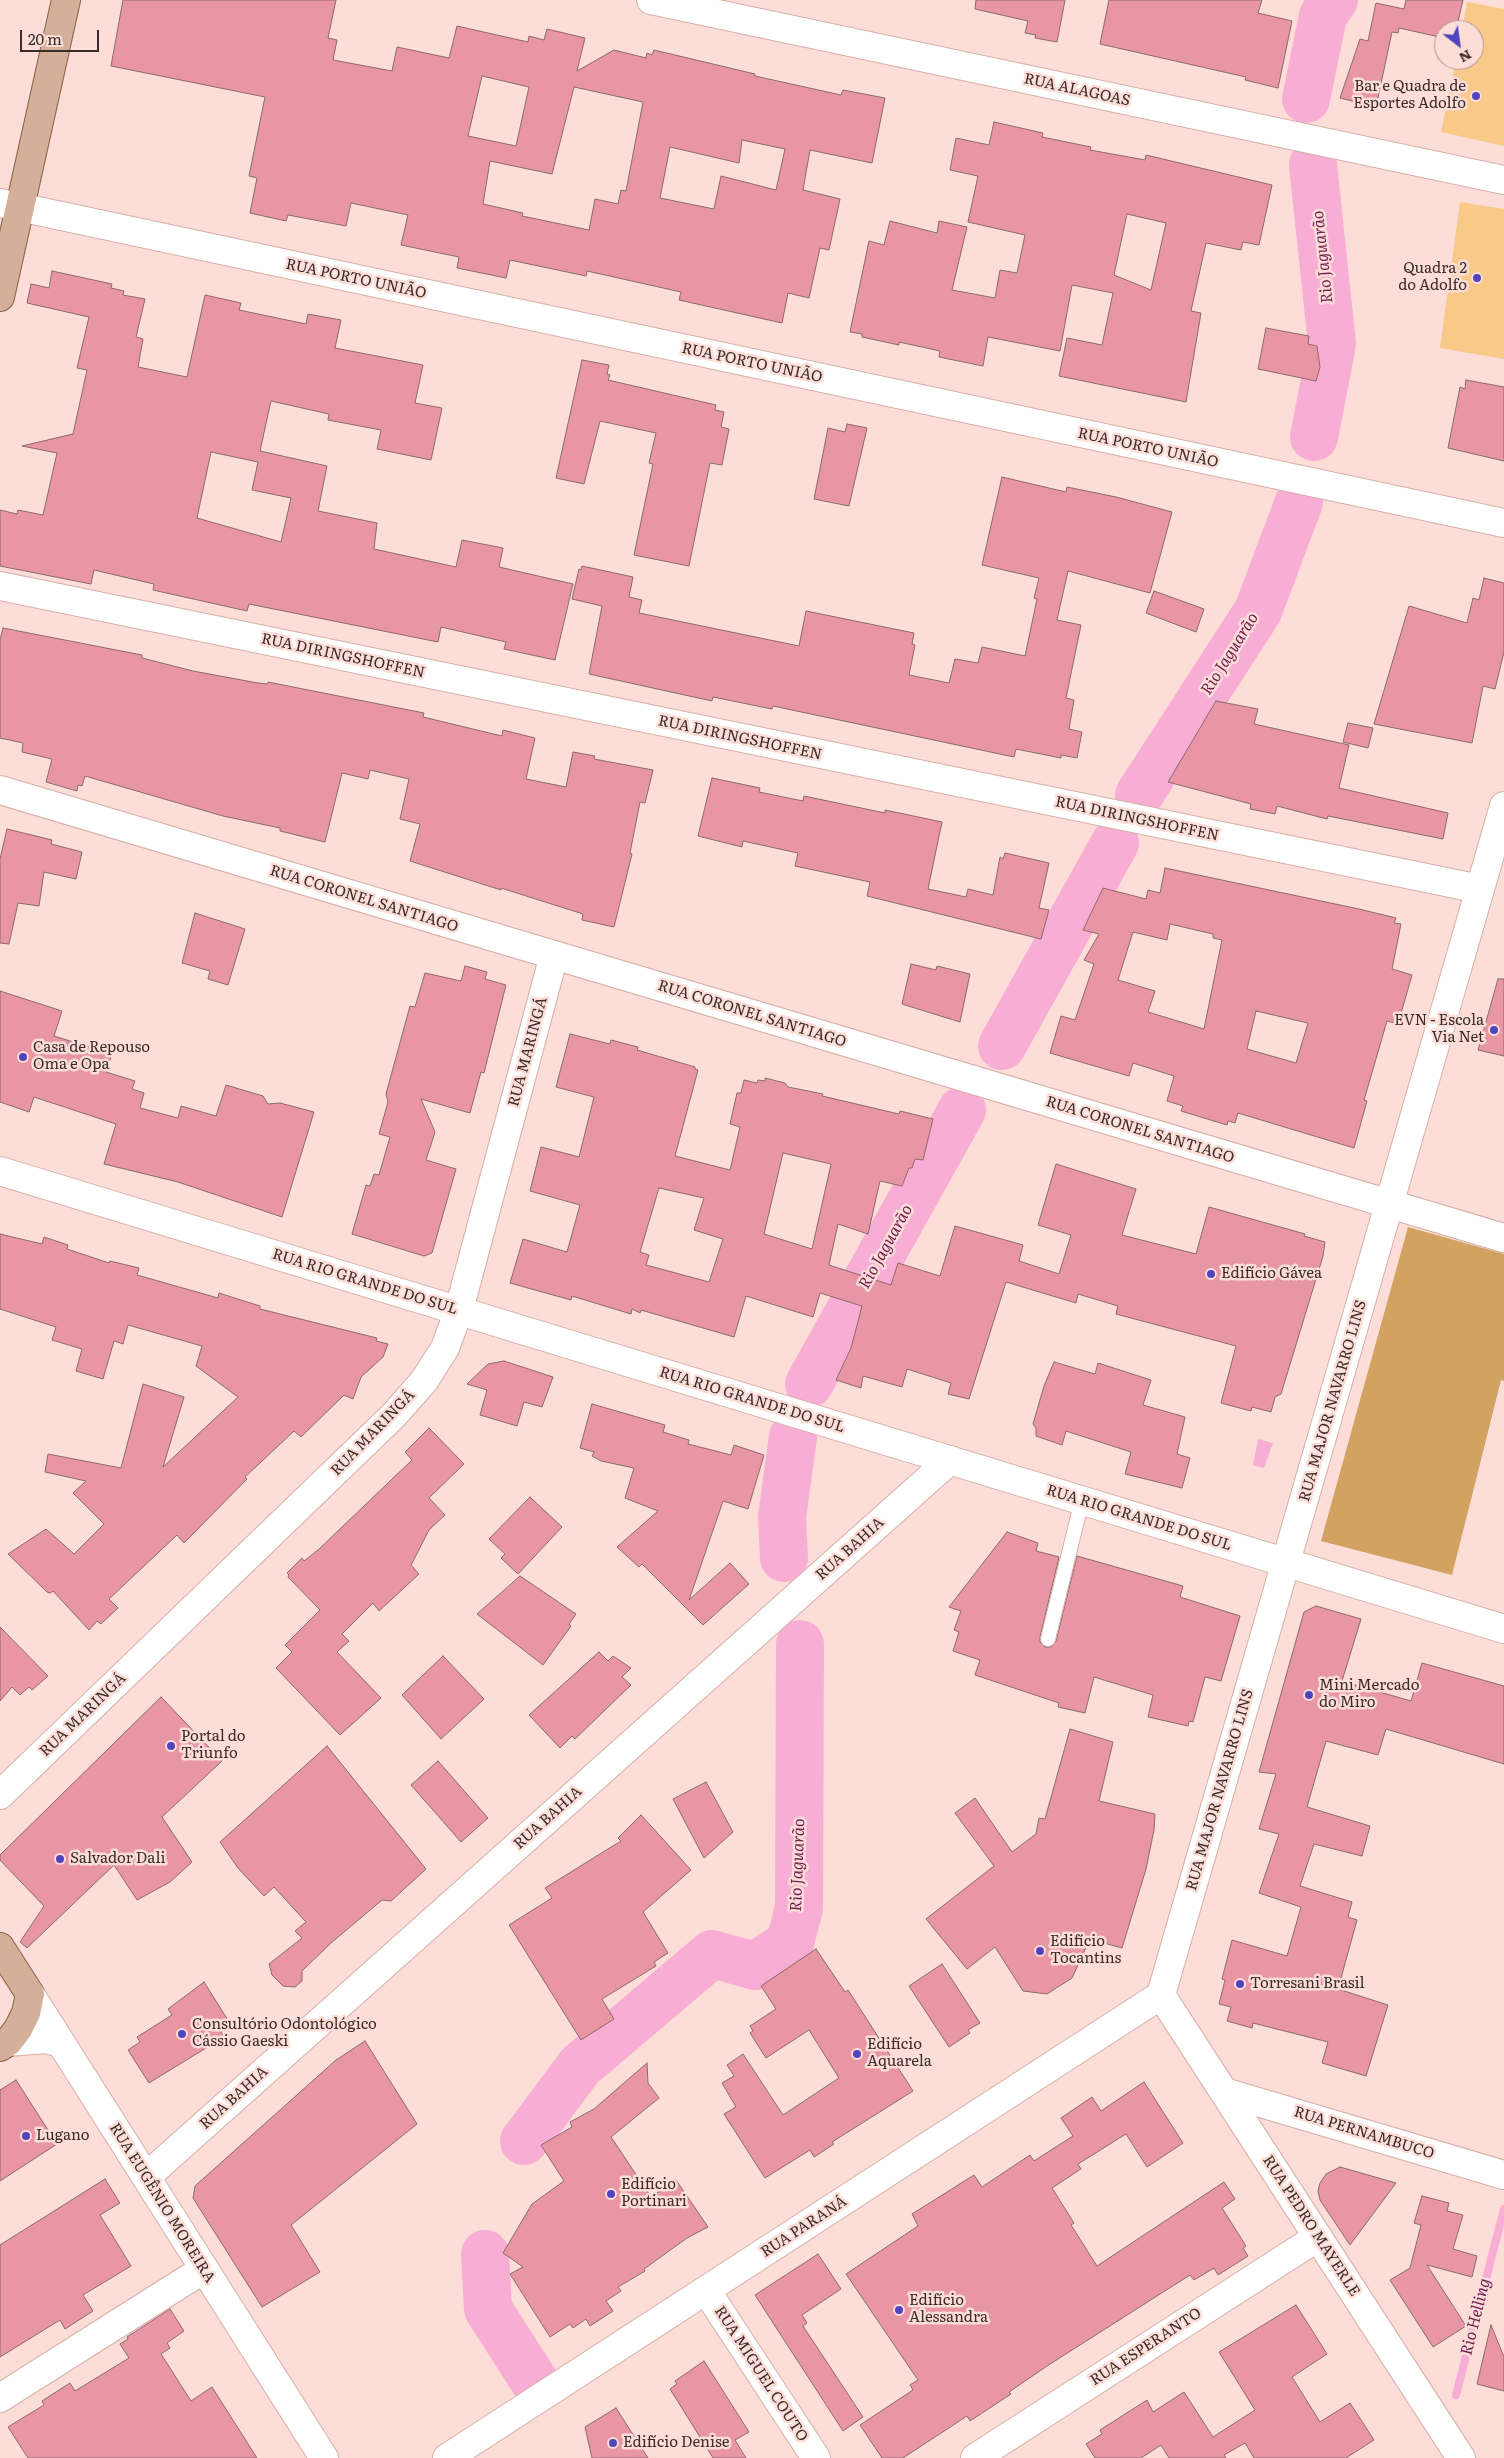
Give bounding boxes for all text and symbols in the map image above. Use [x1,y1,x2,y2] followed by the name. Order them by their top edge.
[22,20,101,52] scale bar
[1434,20,1484,70] north arrow
[28,27,62,50] text: 20 m
[1456,46,1476,69] text: N
[1022,70,1132,110] street label: RUA ALAGOAS
[1353,78,1466,113] place label: Bar e Quadra de Esportes Adolfo
[1470,90,1482,102] marker: Bar e Quadra de Esportes Adolfo
[1309,210,1337,304] water label: Rio Jaguarão
[284,255,428,303] street label: RUA PORTO UNIÃO
[1398,260,1467,295] place label: Quadra 2 do Adolfo
[1471,272,1483,284] marker: Quadra 2 do Adolfo
[680,339,824,387] street label: RUA PORTO UNIÃO
[1076,424,1220,472] street label: RUA PORTO UNIÃO
[1197,609,1263,699] water label: Rio Jaguarão
[260,630,426,682] street label: RUA DIRINGSHOFFEN
[657,712,823,764] street label: RUA DIRINGSHOFFEN
[1054,793,1220,845] street label: RUA DIRINGSHOFFEN
[268,862,460,936] street label: RUA CORONEL SANTIAGO
[656,977,848,1051] street label: RUA CORONEL SANTIAGO
[505,995,551,1109] street label: RUA MARINGÁ
[1394,1012,1484,1047] place label: EVN - Escola Via Net
[1488,1024,1500,1036] marker: EVN - Escola Via Net
[33,1039,150,1074] place label: Casa de Repouso Oma e Opa
[17,1051,29,1063] marker: Casa de Repouso Oma e Opa
[1044,1093,1236,1167] street label: RUA CORONEL SANTIAGO
[855,1202,917,1292] water label: Rio Jaguarão
[270,1245,460,1319] street label: RUA RIO GRANDE DO SUL
[1221,1265,1322,1283] place label: Edifício Gávea
[1205,1268,1217,1280] marker: Edifício Gávea
[1296,1298,1370,1504] street label: RUA MAJOR NAVARRO LINS
[657,1363,847,1437] street label: RUA RIO GRANDE DO SUL
[327,1386,419,1480] street label: RUA MARINGÁ
[1044,1481,1234,1555] street label: RUA RIO GRANDE DO SUL
[812,1514,888,1584] street label: RUA BAHIA
[36,1669,130,1761] street label: RUA MARINGÁ
[1319,1677,1419,1712] place label: Mini Mercado do Miro
[1183,1687,1257,1893] street label: RUA MAJOR NAVARRO LINS
[1303,1689,1315,1701] marker: Mini Mercado do Miro
[181,1728,246,1763] place label: Portal do Triunfo
[165,1740,177,1752] marker: Portal do Triunfo
[510,1783,586,1853] street label: RUA BAHIA
[787,1818,809,1912] water label: Rio Jaguarão
[70,1850,165,1868] place label: Salvador Dali
[54,1853,66,1865] marker: Salvador Dali
[1050,1933,1121,1968] place label: Edifício Tocantins
[1034,1945,1046,1957] marker: Edifício Tocantins
[1250,1975,1365,1993] place label: Torresani Brasil
[1234,1978,1246,1990] marker: Torresani Brasil
[192,2016,377,2051] place label: Consultório Odontológico Cássio Gaeski
[176,2028,188,2040] marker: Consultório Odontológico Cássio Gaeski
[867,2036,932,2071] place label: Edifício Aquarela
[851,2048,863,2060] marker: Edifício Aquarela
[196,2063,272,2133] street label: RUA BAHIA
[1292,2103,1436,2163] street label: RUA PERNAMBUCO
[105,2120,219,2286] street label: RUA EUGÊNIO MOREIRA
[36,2127,90,2145] place label: Lugano
[20,2130,32,2142] marker: Lugano
[1259,2152,1363,2300] street label: RUA PEDRO MAYERLE
[621,2176,687,2211] place label: Edifício Portinari
[605,2188,617,2200] marker: Edifício Portinari
[758,2193,850,2261] street label: RUA PARANÁ
[1457,2277,1495,2357] water label: Rio Helling
[909,2292,988,2327] place label: Edifício Alessandra
[710,2303,812,2445] street label: RUA MIGUEL COUTO
[893,2304,905,2316] marker: Edifício Alessandra
[1087,2304,1205,2390] street label: RUA ESPERANTO
[623,2434,730,2452] place label: Edifício Denise
[607,2437,619,2449] marker: Edifício Denise

